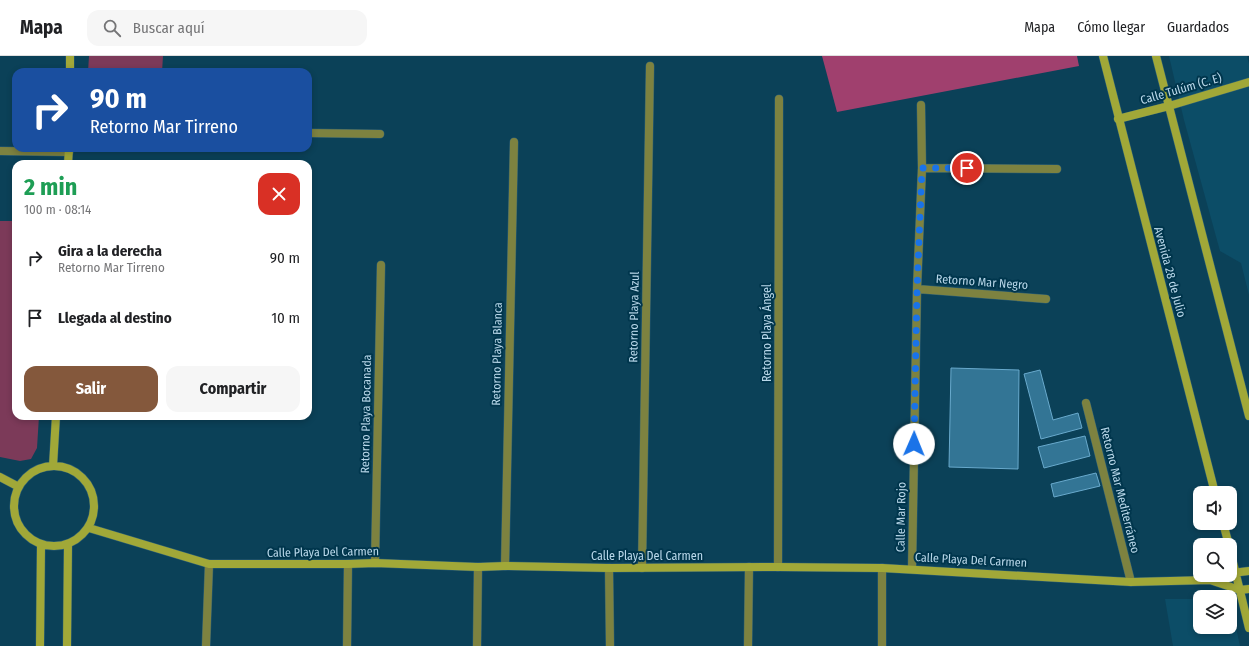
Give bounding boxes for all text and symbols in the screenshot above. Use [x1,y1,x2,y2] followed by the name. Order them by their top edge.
[87,10,367,46] search box
[20,16,63,39] text: Mapa
[101,17,123,39] icon: search
[133,19,205,37] text: Buscar aquí
[1024,19,1055,36] text: Mapa
[1077,19,1145,36] text: Cómo llegar
[1167,19,1229,36] text: Guardados
[1139,71,1224,107] street label: Calle Tulúm (C. E)
[90,82,147,115] text: 90 m
[24,84,76,136] icon: right
[90,116,238,138] text: Retorno Mar Tirreno
[950,151,984,185] pin
[956,157,978,179] icon: arrive
[24,173,77,201] text: 2 min
[258,173,300,215] button: close
[24,202,91,217] text: 100 m · 08:14
[1151,225,1189,319] street label: Avenida 28 de Julio
[58,242,162,260] text: Gira a la derecha
[24,247,46,269] icon: right
[270,249,300,267] text: 90 m
[58,260,165,275] text: Retorno Mar Tirreno
[626,271,642,363] street label: Retorno Playa Azul
[935,272,1029,292] street label: Retorno Mar Negro
[759,284,774,382] street label: Retorno Playa Ángel
[489,302,505,406] street label: Retorno Playa Blanca
[24,307,46,329] icon: arrive
[58,309,172,327] text: Llegada al destino
[271,309,300,327] text: 10 m
[358,354,374,474] street label: Retorno Playa Bocanada
[24,366,158,412] button: Salir
[166,366,300,412] button: Compartir
[893,423,935,465] position arrow
[1098,426,1142,554] street label: Retorno Mar Mediterráneo
[893,482,909,552] street label: Calle Mar Rojo
[1193,486,1237,634] map controls
[1193,486,1237,530] button: sound
[1193,538,1237,582] button: search
[267,544,379,560] street label: Calle Playa Del Carmen
[591,549,703,563] street label: Calle Playa Del Carmen
[915,550,1027,570] street label: Calle Playa Del Carmen
[1193,590,1237,634] button: layers

